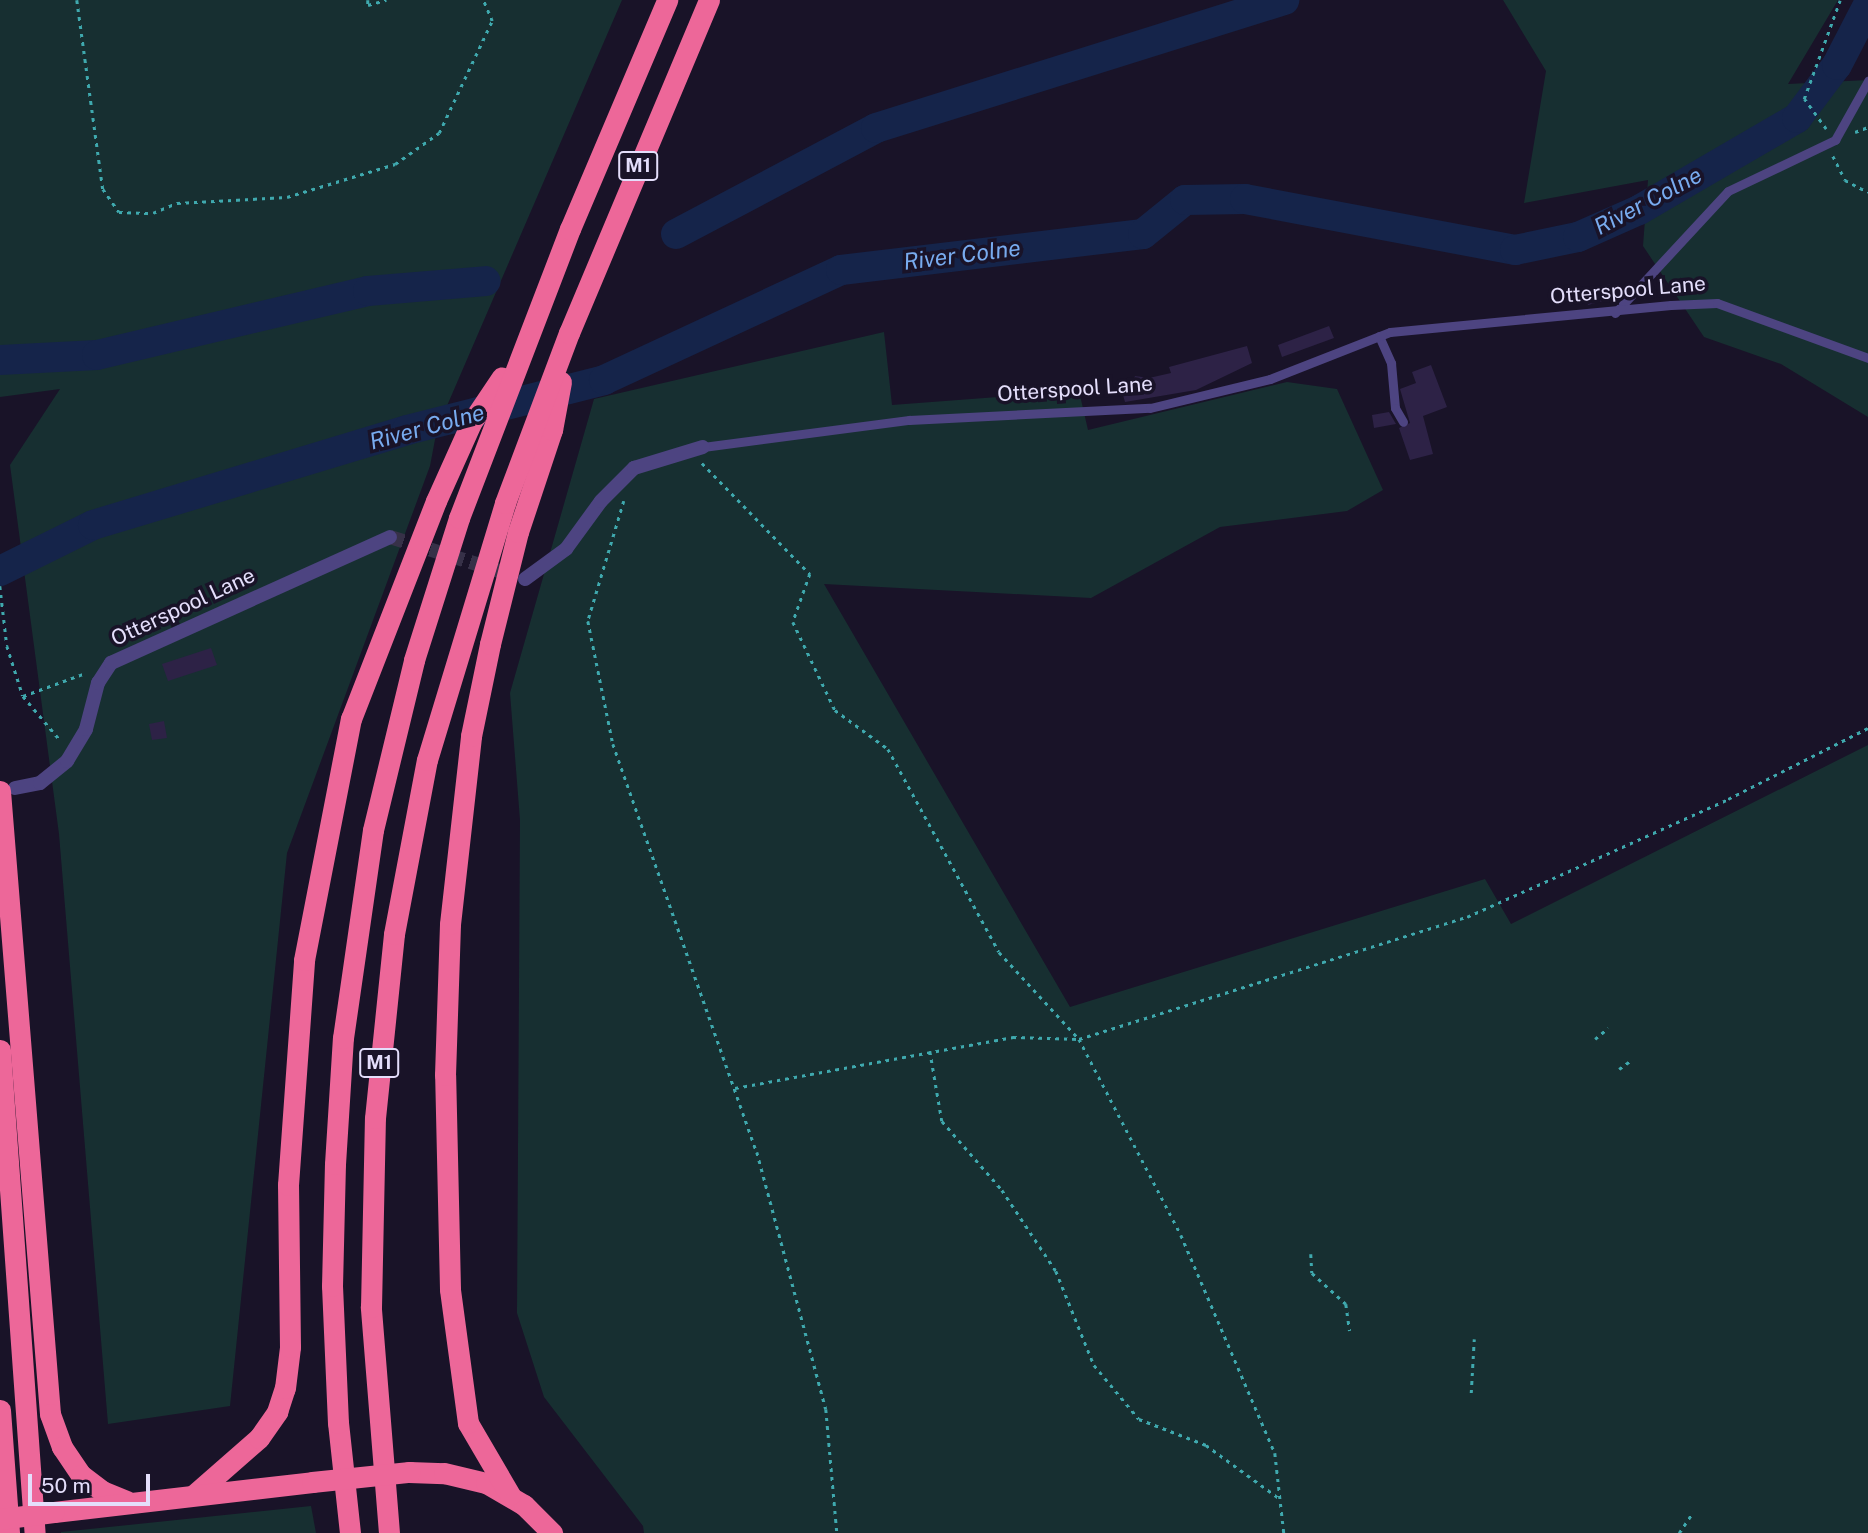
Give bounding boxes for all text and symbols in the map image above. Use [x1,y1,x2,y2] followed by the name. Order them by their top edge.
[617,150,659,182] road number: M1
[1589,161,1707,241] water label: River Colne
[902,234,1022,276] water label: River Colne
[1549,271,1707,309] street label: Otterspool Lane
[996,371,1154,407] street label: Otterspool Lane
[366,398,488,456] water label: River Colne
[107,563,259,651] street label: Otterspool Lane
[358,1048,400,1078] road number: M1
[32,1460,154,1504] scale bar
[41,1473,91,1498] text: 50 m

